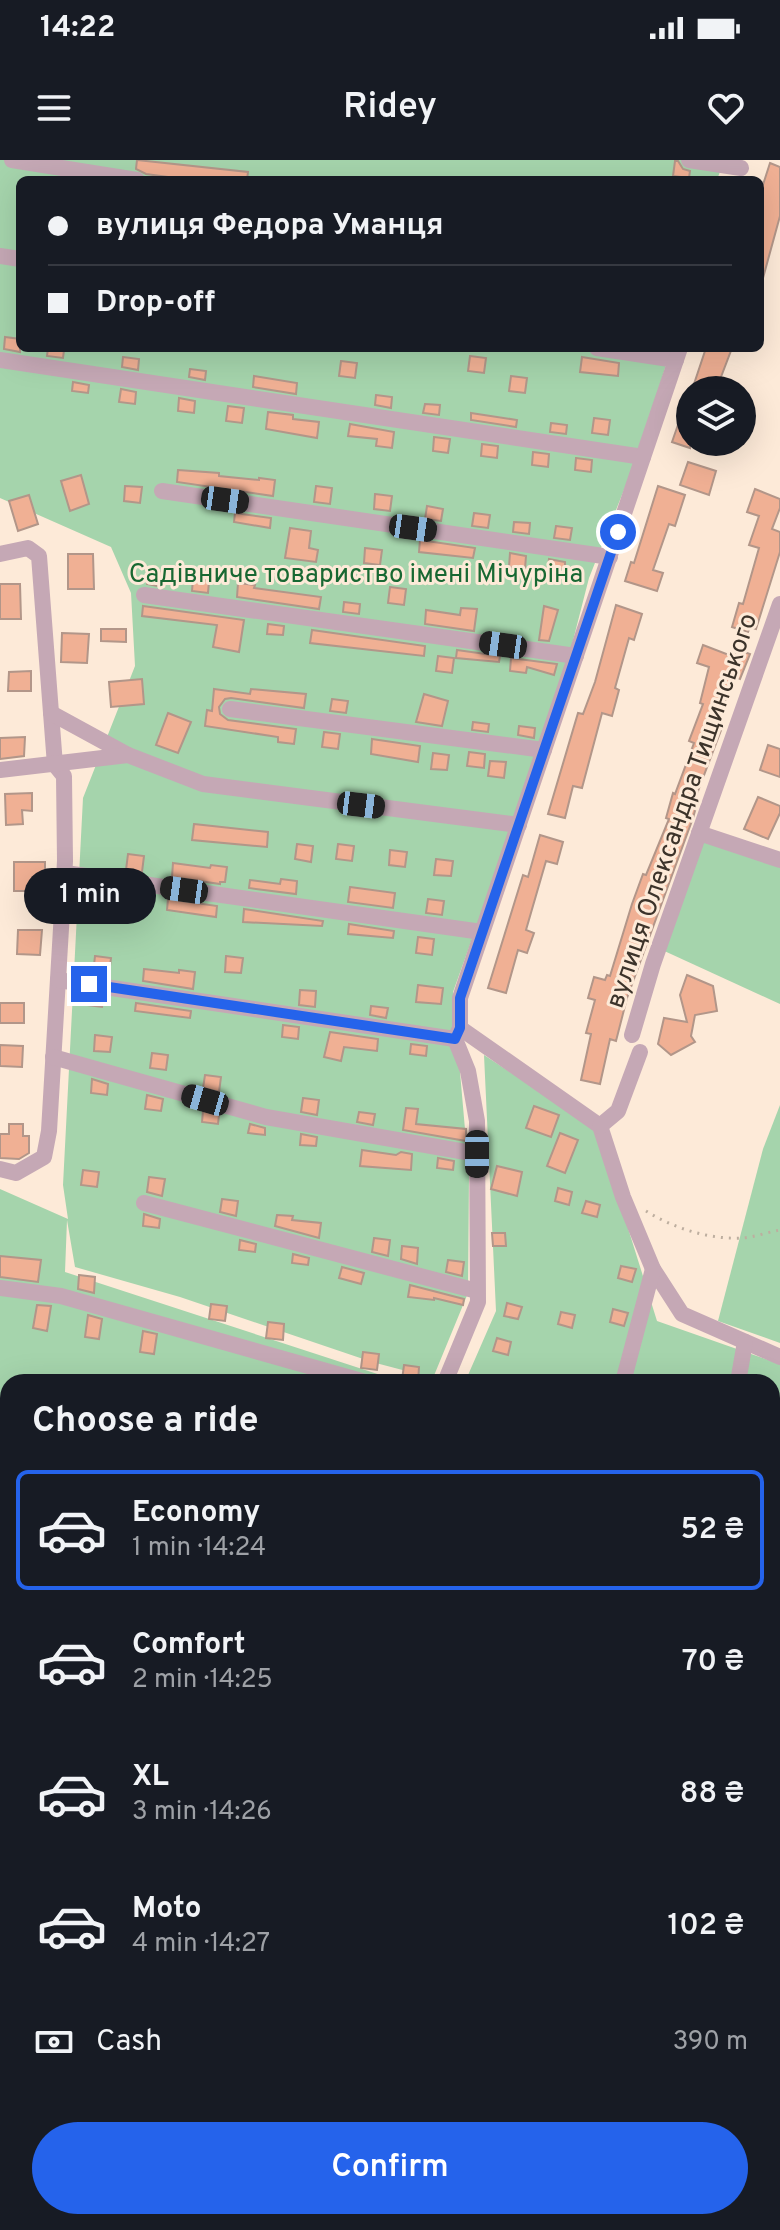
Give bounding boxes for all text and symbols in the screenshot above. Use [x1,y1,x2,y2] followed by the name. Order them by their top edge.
[40,10,115,47] text: 14:22
[343,85,437,131] text: Ridey
[32,86,76,130] icon: menu
[704,86,748,130] icon: heart
[96,208,443,245] text: вулиця Федора Уманця
[96,285,215,322] text: Drop-off
[676,376,756,456] map controls
[676,376,756,456] button: layers
[200,485,250,515] car
[388,513,438,543] car
[600,514,636,550] route start
[129,559,583,592] park label: Садівниче товариство імені Мічуріна
[600,609,766,1013] street label: вулиця Олександра Тищинського
[478,630,528,660] car
[336,790,386,820] car
[23,868,155,924] callout: 1 min
[159,875,209,905] car
[59,879,121,912] text: 1 min
[71,966,107,1002] route end
[179,1082,231,1118] car
[465,1130,489,1178] car
[32,1399,258,1445] text: Choose a ride
[36,1494,108,1566] icon: car
[132,1495,260,1532] text: Economy
[680,1512,744,1549] text: 52 ₴
[132,1532,266,1565] text: 1 min · 14:24
[36,1626,108,1698] icon: car
[132,1627,245,1664] text: Comfort
[682,1644,744,1681] text: 70 ₴
[132,1664,273,1697] text: 2 min · 14:25
[36,1758,108,1830] icon: car
[132,1759,169,1796] text: XL
[680,1776,744,1813] text: 88 ₴
[132,1796,272,1829] text: 3 min · 14:26
[36,1890,108,1962] icon: car
[132,1891,202,1928] text: Moto
[667,1908,744,1945] text: 102 ₴
[132,1928,270,1961] text: 4 min · 14:27
[32,2020,76,2064] icon: cash
[96,2024,162,2061] text: Cash
[673,2026,748,2059] text: 390 m
[32,2122,748,2214] button: Confirm

